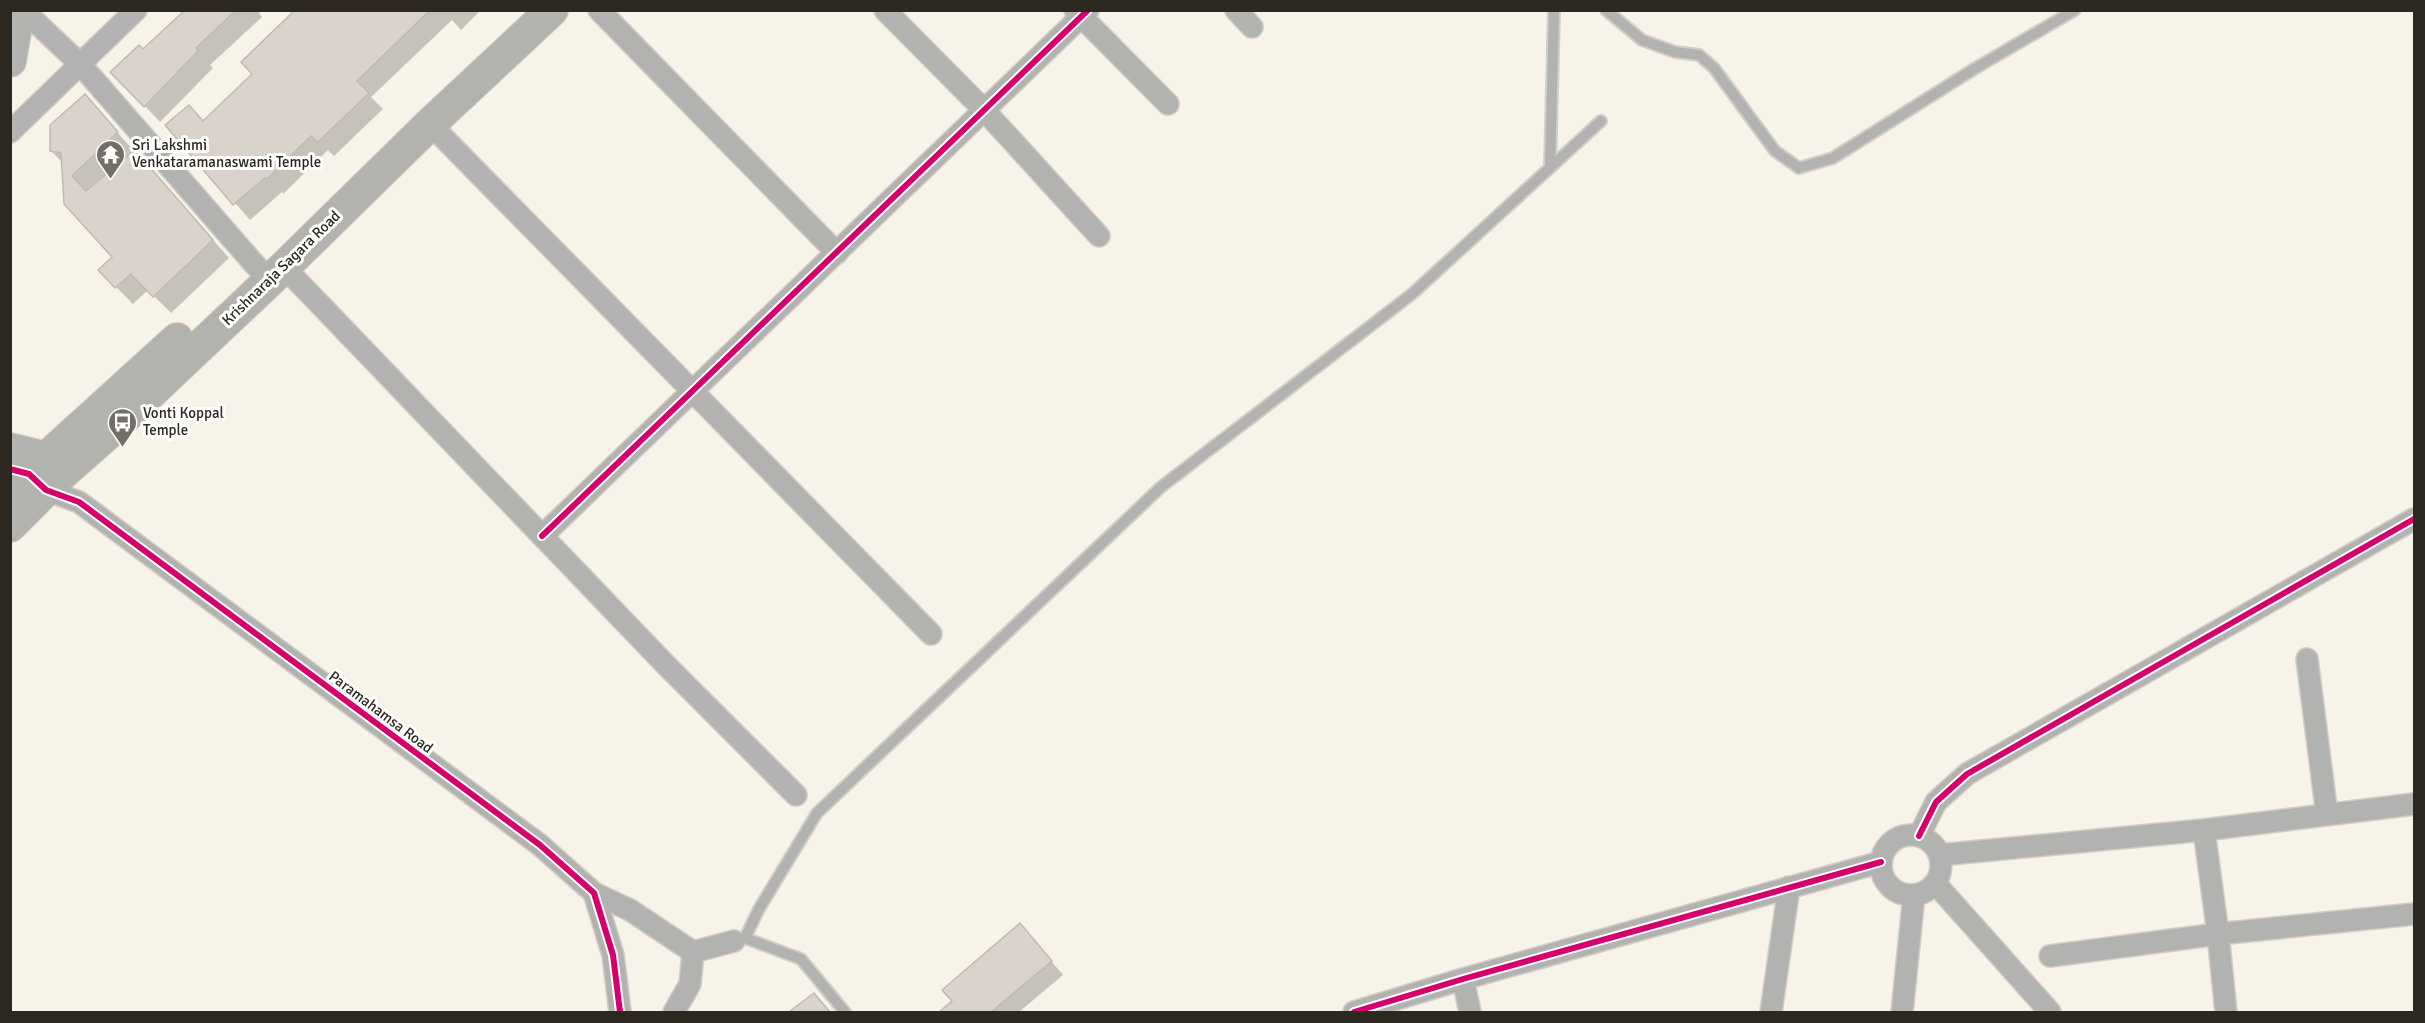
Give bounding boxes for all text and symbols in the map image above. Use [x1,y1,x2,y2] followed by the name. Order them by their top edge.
[132,136,321,171] place label: Sri Lakshmi Venkataramanaswami Temple
[95,138,127,180] temple icon: Sri Lakshmi Venkataramanaswami Temple
[218,207,344,329] street label: Krishnaraja Sagara Road
[143,404,224,439] place label: Vonti Koppal Temple
[106,406,138,448] bus stop icon: Vonti Koppal Temple
[325,667,437,757] street label: Paramahamsa Road

